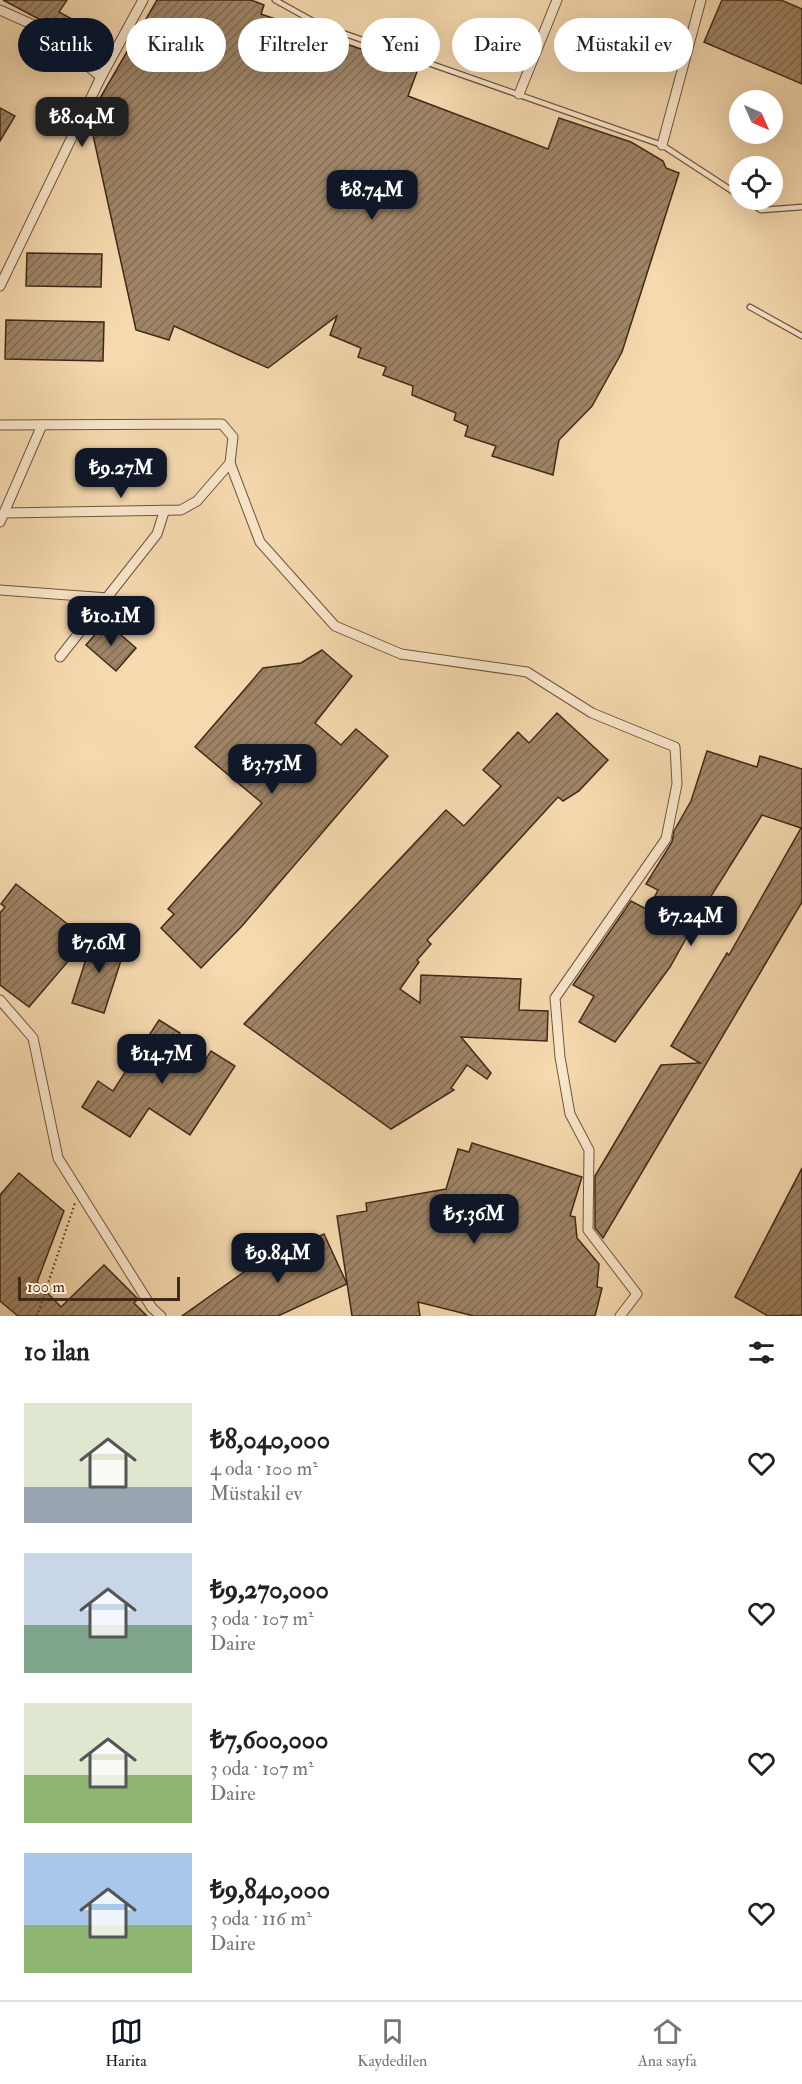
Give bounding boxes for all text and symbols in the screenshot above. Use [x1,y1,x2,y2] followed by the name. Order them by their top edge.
[18,18,114,72] chip: Satılık
[126,18,226,72] chip: Kiralık
[238,18,349,72] chip: Filtreler
[361,18,440,72] chip: Yeni
[452,18,542,72] chip: Daire
[554,18,693,72] chip: Müstakil ev
[729,90,783,144] north arrow
[729,90,783,210] map controls
[33,97,131,148] pin: ₺8.04M
[49,104,115,129] text: ₺8.04M
[729,156,783,210] button: locate
[323,170,421,221] pin: ₺8.74M
[341,177,403,202] text: ₺8.74M
[72,448,170,499] pin: ₺9.27M
[89,455,153,480] text: ₺9.27M
[62,596,160,647] pin: ₺10.1M
[81,603,141,628] text: ₺10.1M
[223,744,321,795] pin: ₺3.75M
[242,751,302,776] text: ₺3.75M
[642,896,740,947] pin: ₺7.24M
[659,903,723,928] text: ₺7.24M
[57,923,141,974] pin: ₺7.6M
[72,930,126,955] text: ₺7.6M
[113,1034,211,1085] pin: ₺14.7M
[131,1041,193,1066] text: ₺14.7M
[425,1194,523,1245] pin: ₺5.36M
[444,1201,504,1226] text: ₺5.36M
[229,1233,327,1284] pin: ₺9.84M
[245,1240,311,1265] text: ₺9.84M
[18,1274,180,1302] scale bar
[27,1277,65,1297] text: 100 m
[24,1336,90,1368] text: 10 ilan
[745,1336,778,1369] icon: filters
[210,1424,330,1456] text: ₺8,040,000
[72,1427,144,1499] icon: home
[745,1447,778,1480] icon: heart
[210,1456,318,1481] text: 4 oda · 100 m²
[210,1481,302,1506] text: Müstakil ev
[210,1574,329,1606] text: ₺9,270,000
[72,1577,144,1649] icon: home
[745,1597,778,1630] icon: heart
[210,1606,314,1631] text: 3 oda · 107 m²
[210,1631,256,1656] text: Daire
[210,1724,328,1756] text: ₺7,600,000
[72,1727,144,1799] icon: home
[745,1747,778,1780] icon: heart
[210,1756,314,1781] text: 3 oda · 107 m²
[210,1781,256,1806] text: Daire
[210,1874,330,1906] text: ₺9,840,000
[72,1877,144,1949] icon: home
[745,1897,778,1930] icon: heart
[210,1906,312,1931] text: 3 oda · 116 m²
[210,1931,256,1956] text: Daire
[105,2015,147,2071] tab: Harita
[357,2015,427,2071] tab: Kaydedilen
[638,2015,697,2071] tab: Ana sayfa

